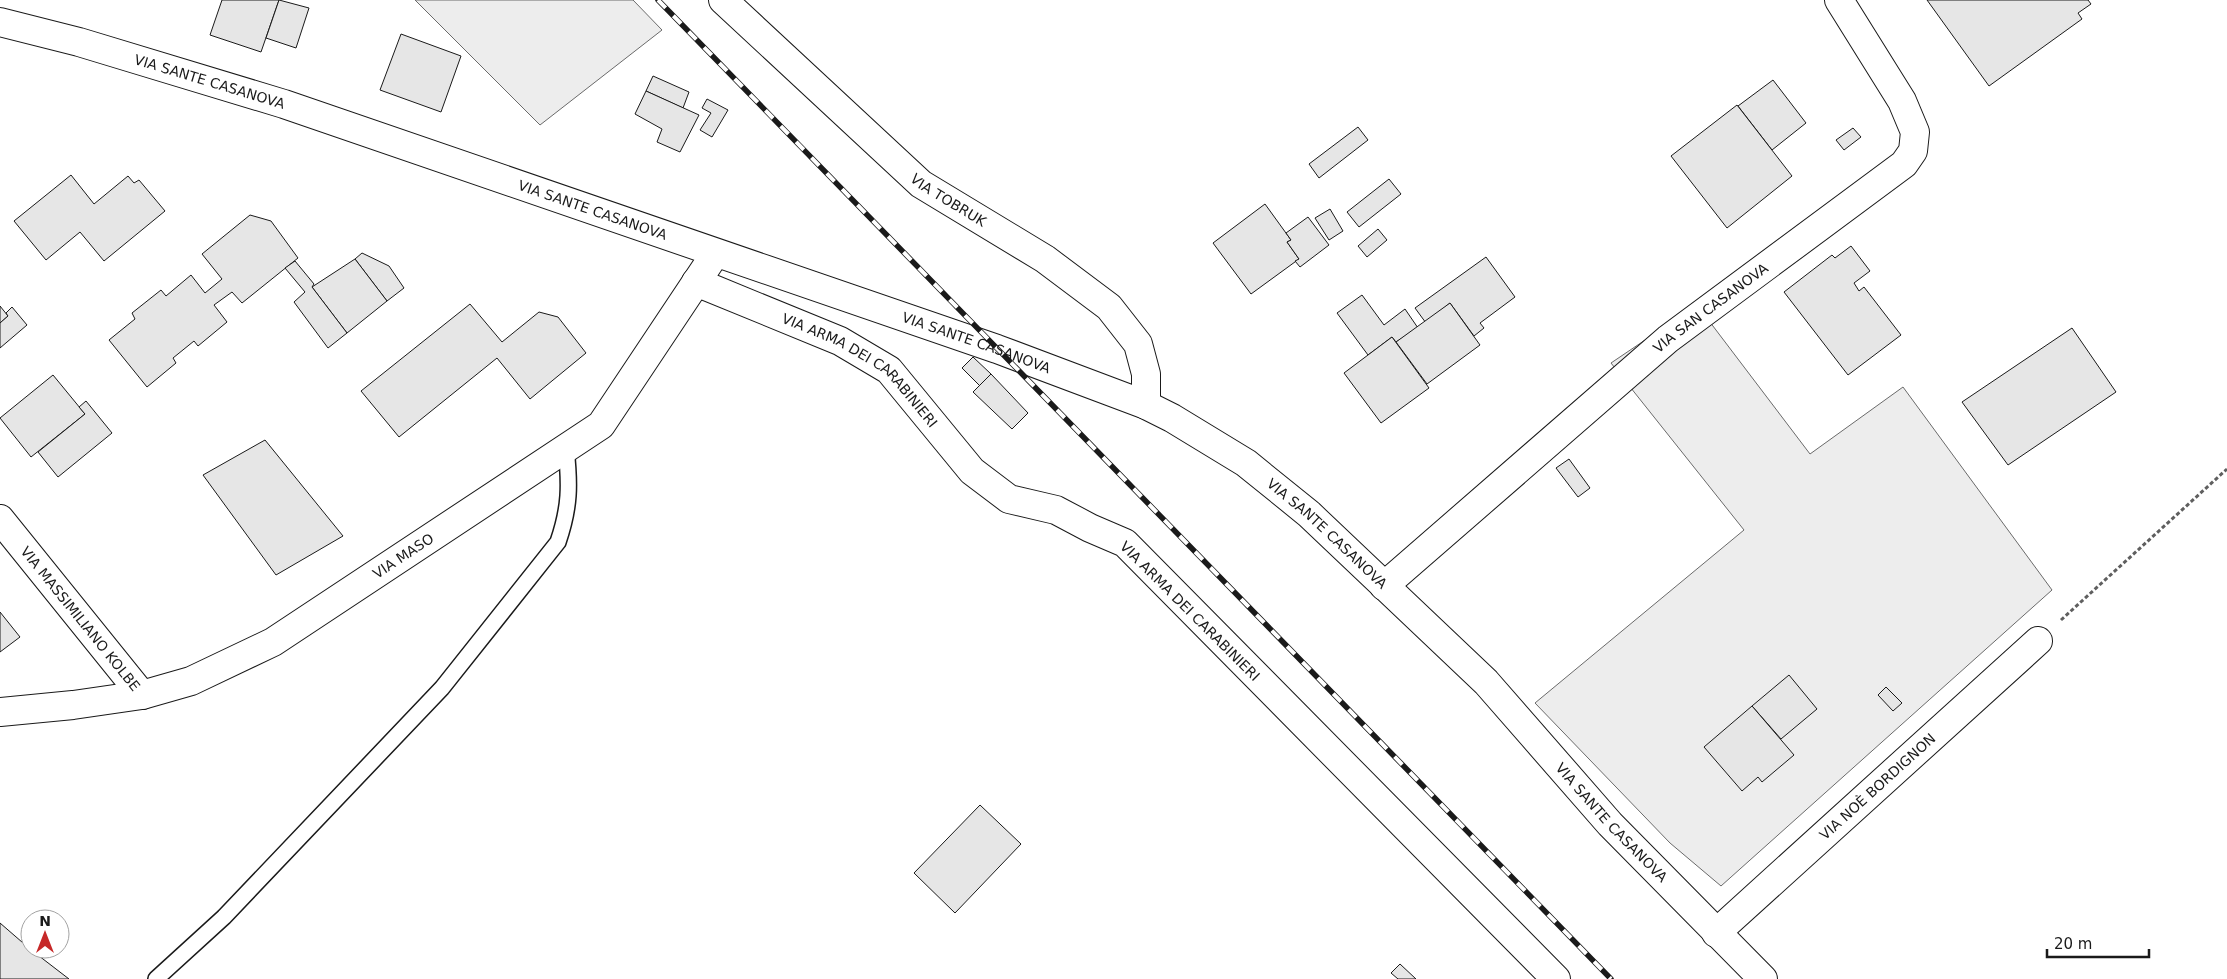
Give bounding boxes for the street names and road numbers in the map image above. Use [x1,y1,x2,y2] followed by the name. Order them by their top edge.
[132,51,287,112] street label: VIA SANTE CASANOVA
[907,170,990,230] street label: VIA TOBRUK
[516,177,670,243] street label: VIA SANTE CASANOVA
[1650,260,1771,356] street label: VIA SAN CASANOVA
[900,309,1053,377] street label: VIA SANTE CASANOVA
[780,310,941,431] street label: VIA ARMA DEI CARABINIERI
[1264,475,1391,592] street label: VIA SANTE CASANOVA
[370,530,437,582] street label: VIA MASO
[1117,538,1263,684] street label: VIA ARMA DEI CARABINIERI
[17,543,143,694] street label: VIA MASSIMILIANO KOLBE
[1816,730,1939,843] street label: VIA NOÈ BORDIGNON
[1552,760,1671,886] street label: VIA SANTE CASANOVA

